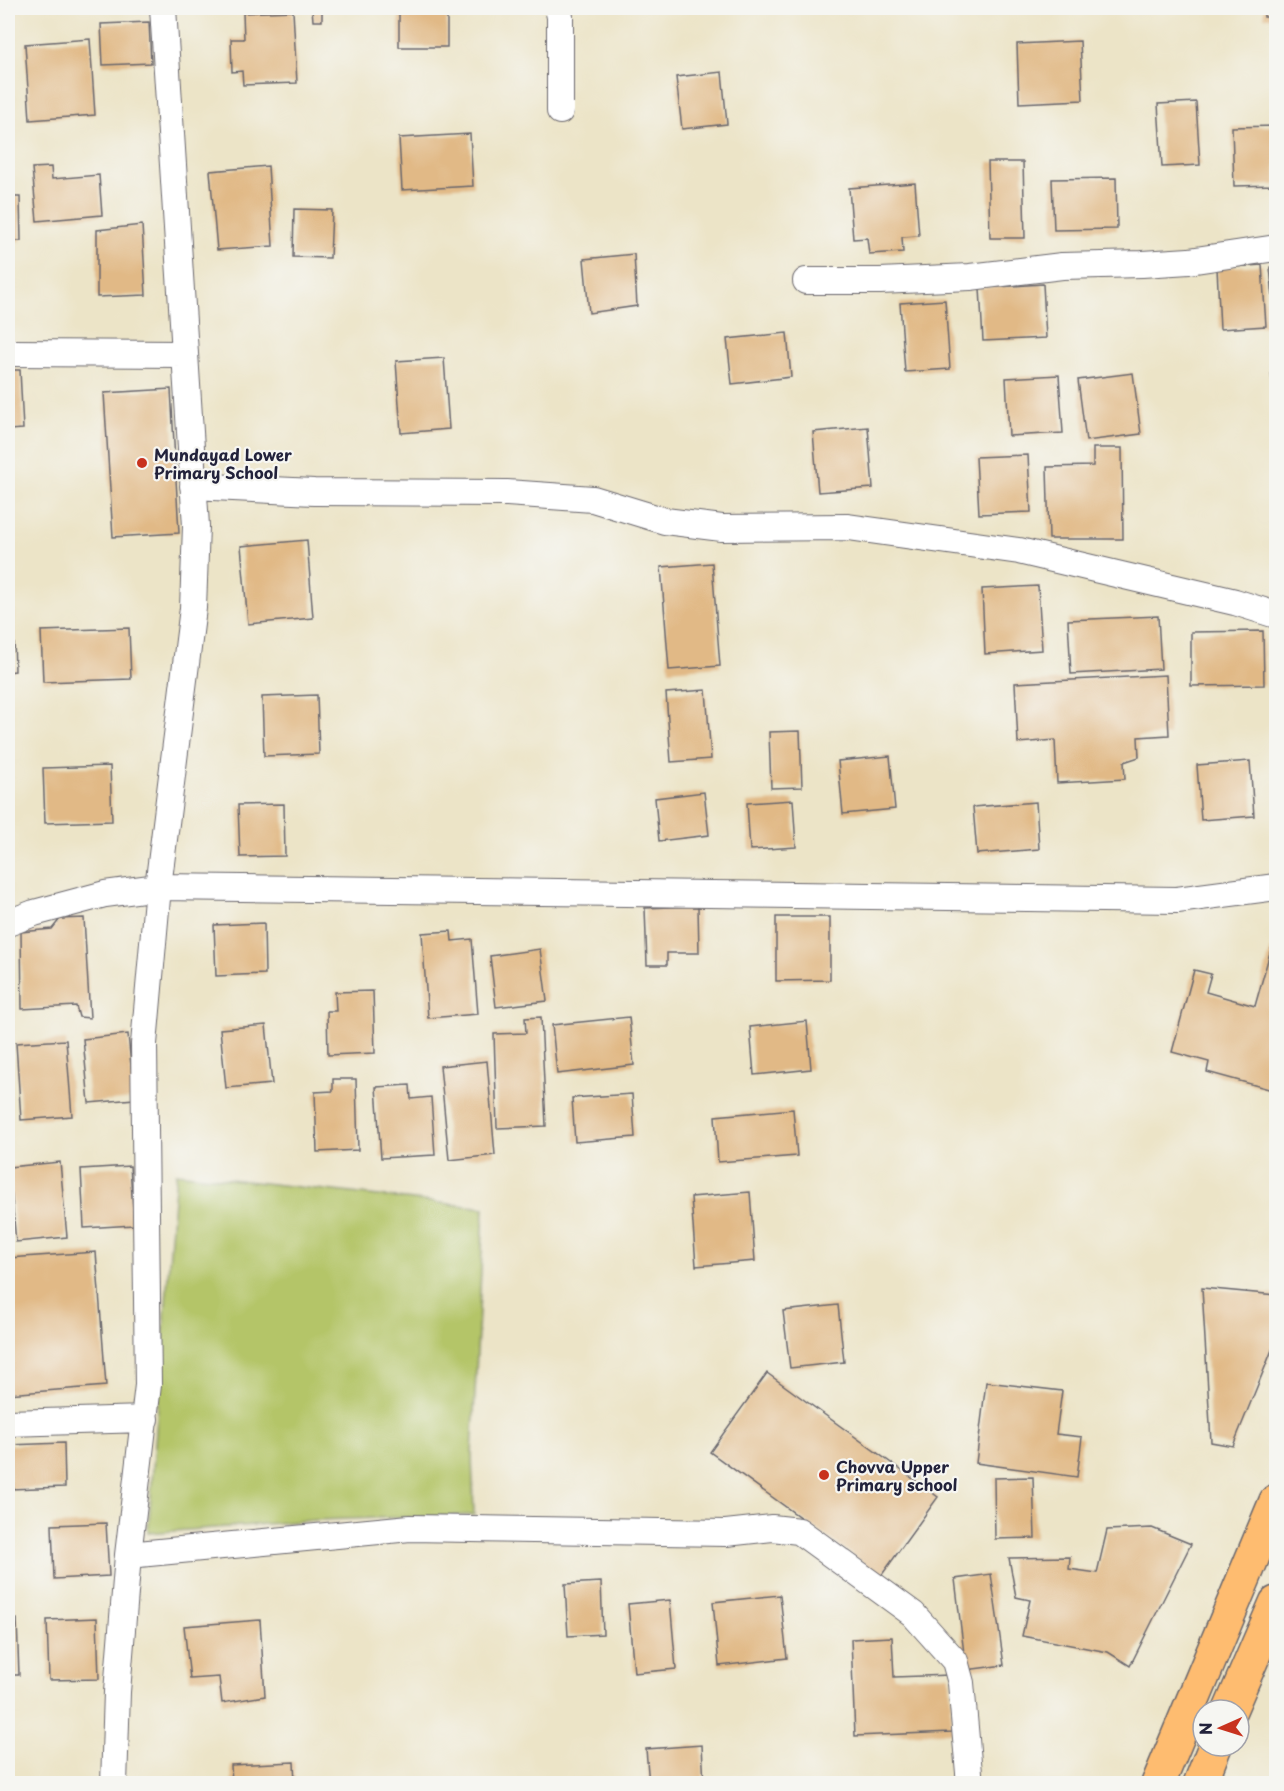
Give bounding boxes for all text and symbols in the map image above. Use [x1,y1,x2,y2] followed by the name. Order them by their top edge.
[154,442,292,484] place label: Mundayad Lower Primary School
[135,456,149,470] marker: Mundayad Lower Primary School
[836,1454,958,1496] place label: Chovva Upper Primary school
[817,1468,831,1482] marker: Chovva Upper Primary school
[1191,1698,1251,1758] north arrow
[1193,1722,1217,1736] text: N

